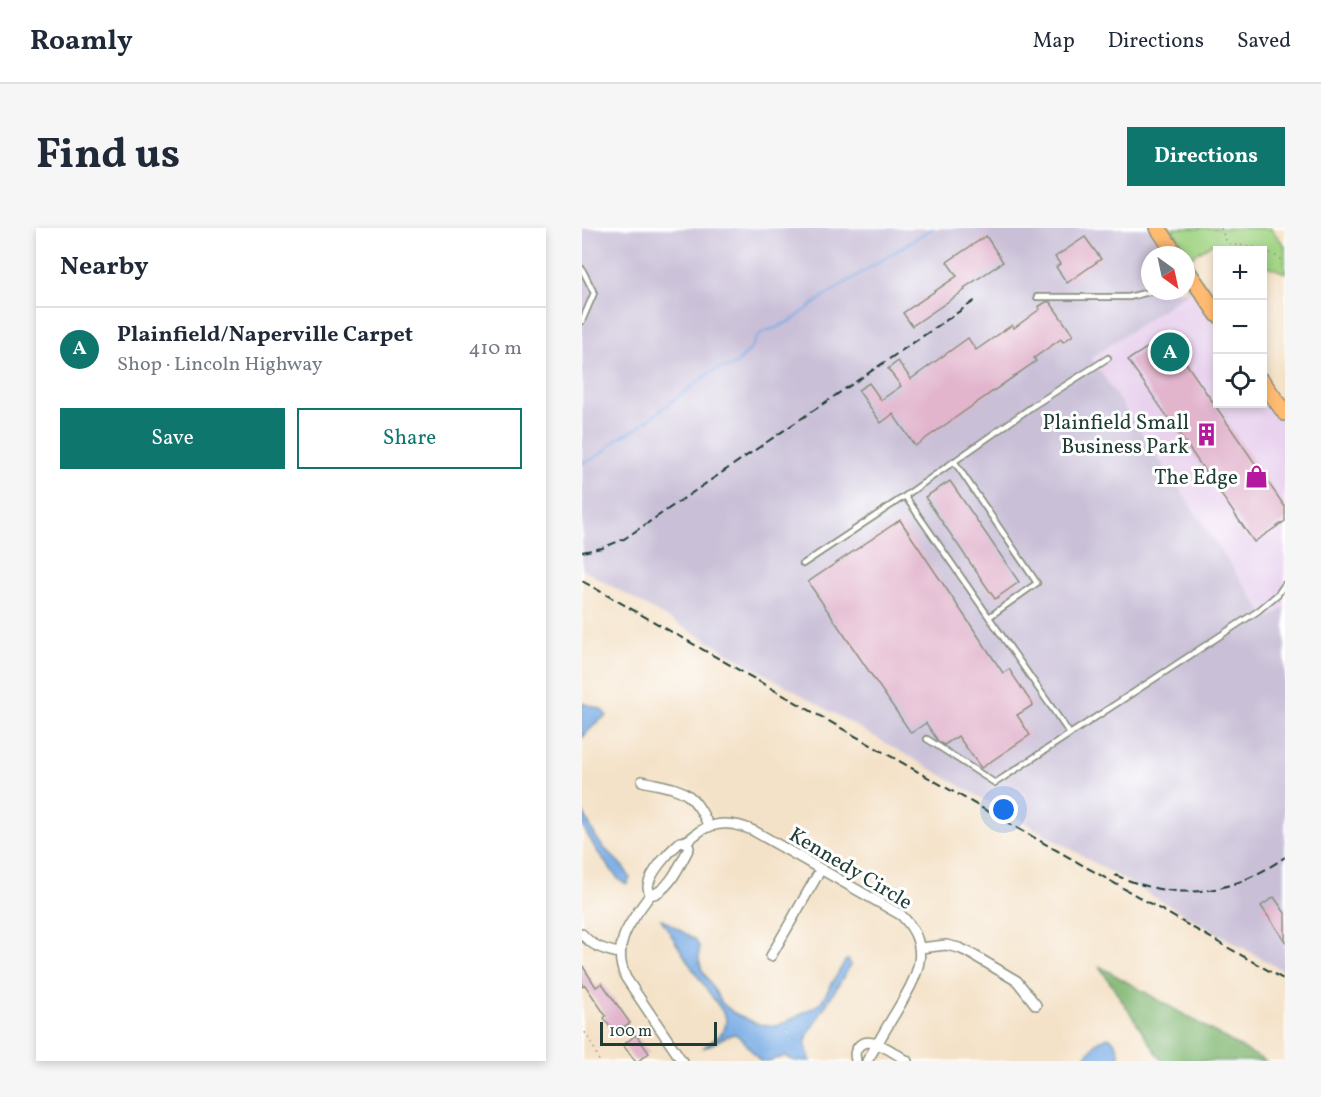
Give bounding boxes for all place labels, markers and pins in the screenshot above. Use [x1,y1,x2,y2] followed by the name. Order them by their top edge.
[1150,330,1190,374] pin: A
[1043,409,1190,462] place label: Plainfield Small Business Park
[1194,421,1220,447] building icon: Plainfield Small Business Park
[1154,464,1238,493] place label: The Edge
[1243,464,1269,490] shop icon: The Edge

